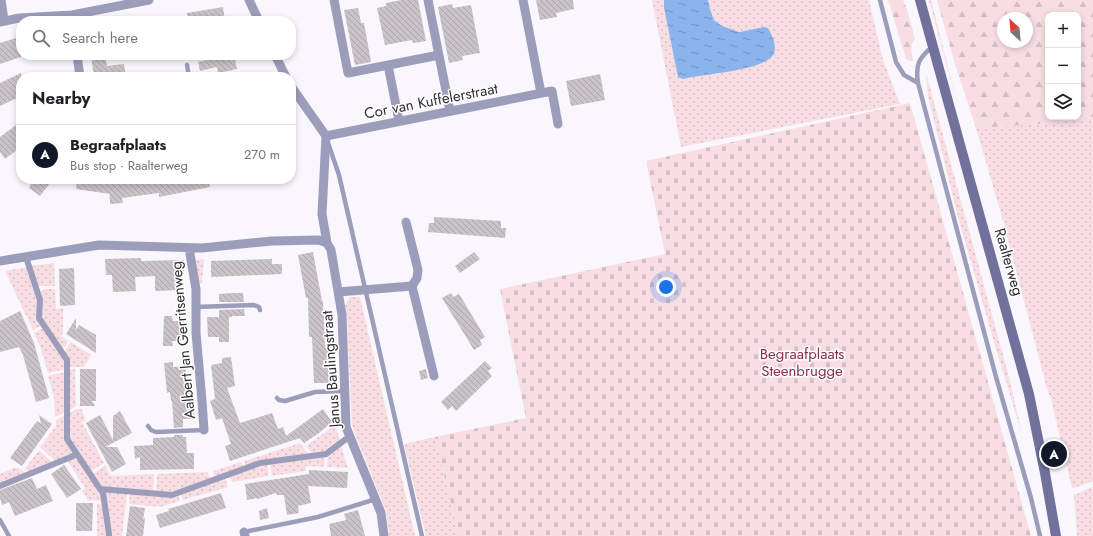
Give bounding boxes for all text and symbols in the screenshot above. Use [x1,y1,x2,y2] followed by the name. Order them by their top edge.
[997,12,1033,48] north arrow
[1045,12,1081,120] map controls
[1045,12,1081,48] button: +
[16,16,296,60] search box
[30,27,52,49] icon: search
[62,27,138,49] text: Search here
[1045,48,1081,84] button: −
[362,77,500,125] street label: Cor van Kuffelerstraat
[1045,84,1081,120] button: layers
[32,86,90,110] text: Nearby
[70,134,166,156] text: Begraafplaats
[40,145,50,164] text: A
[244,145,280,164] text: 270 m
[70,156,188,175] text: Bus stop · Raalterweg
[989,226,1029,298] street label: Raalterweg
[165,260,201,420] street label: Aalbert Jan Gerritsenweg
[656,277,676,297] your location
[316,309,346,430] street label: Janus Baulingstraat
[760,343,844,382] park label: Begraafplaats Steenbrugge
[1041,439,1067,469] pin: A

